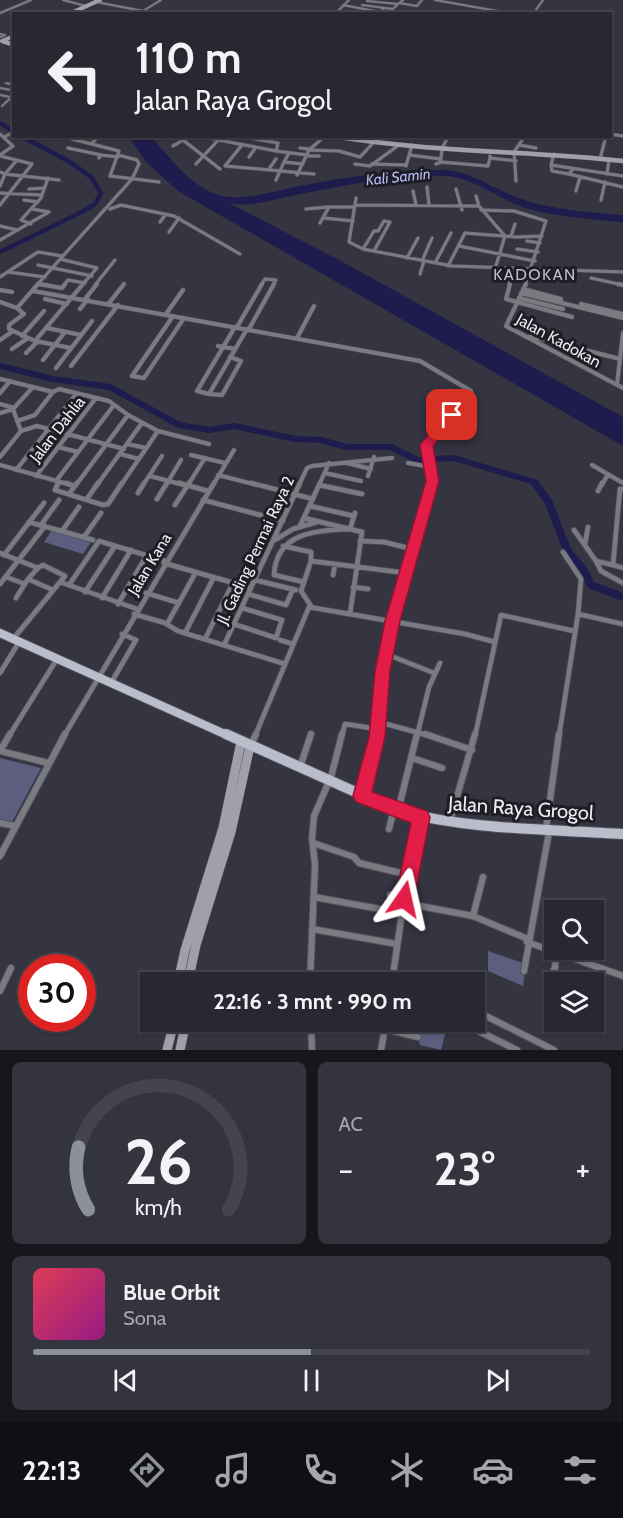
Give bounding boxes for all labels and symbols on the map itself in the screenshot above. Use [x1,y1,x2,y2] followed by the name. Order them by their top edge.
[365,165,431,189] water label: Kali Samin
[493,265,577,284] district label: KADOKAN
[512,309,604,371] street label: Jalan Kadokan
[426,389,477,440] pin
[25,392,89,467] street label: Jalan Dahlia
[212,473,298,628] street label: Jl. Gading Permai Raya 2
[123,530,175,600] street label: Jalan Kana
[446,791,595,825] street label: Jalan Raya Grogol
[372,867,436,931] position arrow
[18,954,96,1032] speed limit sign: 30

